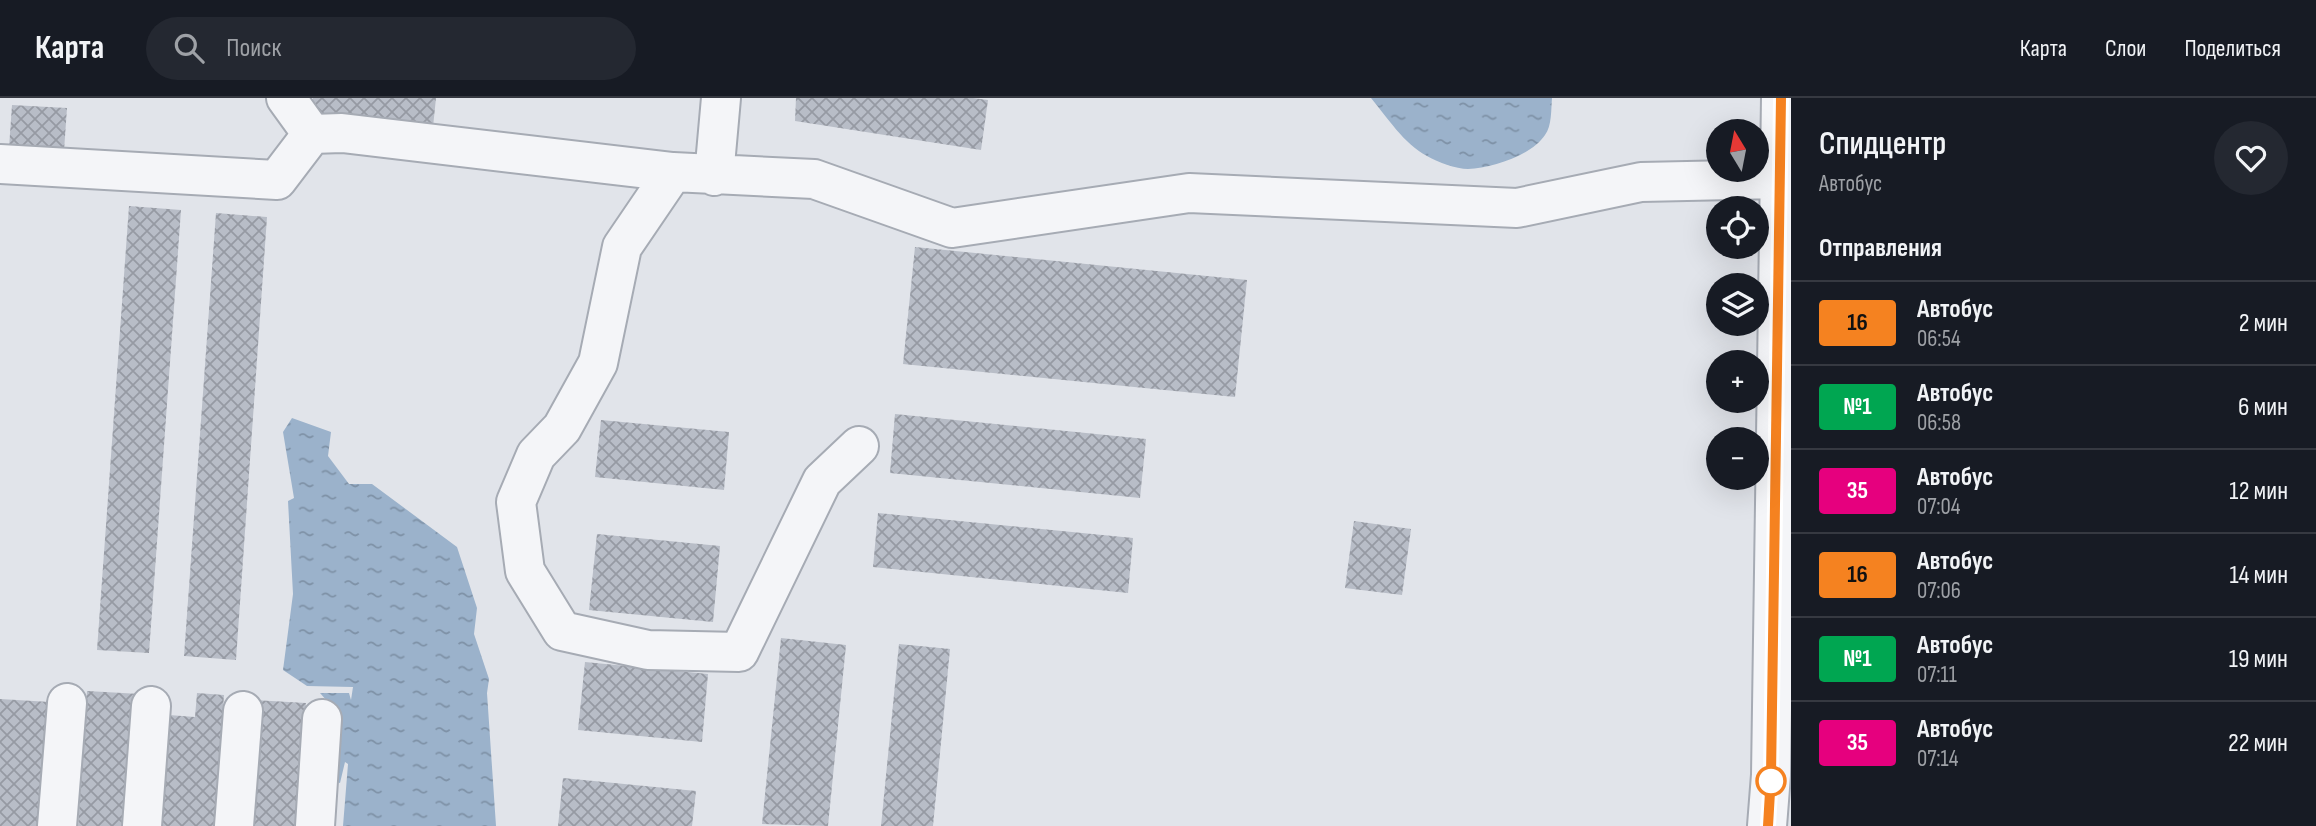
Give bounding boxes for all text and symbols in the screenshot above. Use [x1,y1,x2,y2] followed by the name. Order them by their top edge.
[146,17,636,80] search box
[35,28,104,68] text: Карта
[170,29,208,67] icon: search
[226,33,281,64] text: Поиск
[2020,34,2067,63] text: Карта
[2105,34,2146,63] text: Слои
[2184,34,2281,63] text: Поделиться
[1706,119,1769,182] north arrow
[1706,119,1769,490] map controls
[2214,121,2288,195] button: heart
[1819,124,1946,164] text: Спидцентр
[1819,170,1882,198] text: Автобус
[1706,196,1769,259] button: locate
[1819,233,1942,264] text: Отправления
[1706,273,1769,336] button: layers
[1917,294,1993,325] text: Автобус
[1847,308,1868,337] text: 16
[2239,308,2288,339] text: 2 мин
[1917,325,1961,353] text: 06:54
[1706,350,1769,413] button: +
[1917,378,1993,409] text: Автобус
[1843,392,1872,421] text: №1
[2238,392,2288,423] text: 6 мин
[1917,409,1961,437] text: 06:58
[1706,427,1769,490] button: −
[1917,462,1993,493] text: Автобус
[1847,476,1868,505] text: 35
[2229,476,2288,507] text: 12 мин
[1917,493,1960,521] text: 07:04
[1917,546,1993,577] text: Автобус
[1847,560,1868,589] text: 16
[2229,560,2288,591] text: 14 мин
[1917,577,1961,605] text: 07:06
[1917,630,1993,661] text: Автобус
[1843,644,1872,673] text: №1
[2229,644,2288,675] text: 19 мин
[1917,661,1957,689] text: 07:11
[1917,714,1993,745] text: Автобус
[1847,728,1868,757] text: 35
[2228,728,2288,759] text: 22 мин
[1917,745,1958,773] text: 07:14
[1756,766,1786,796] unlabelled marker

